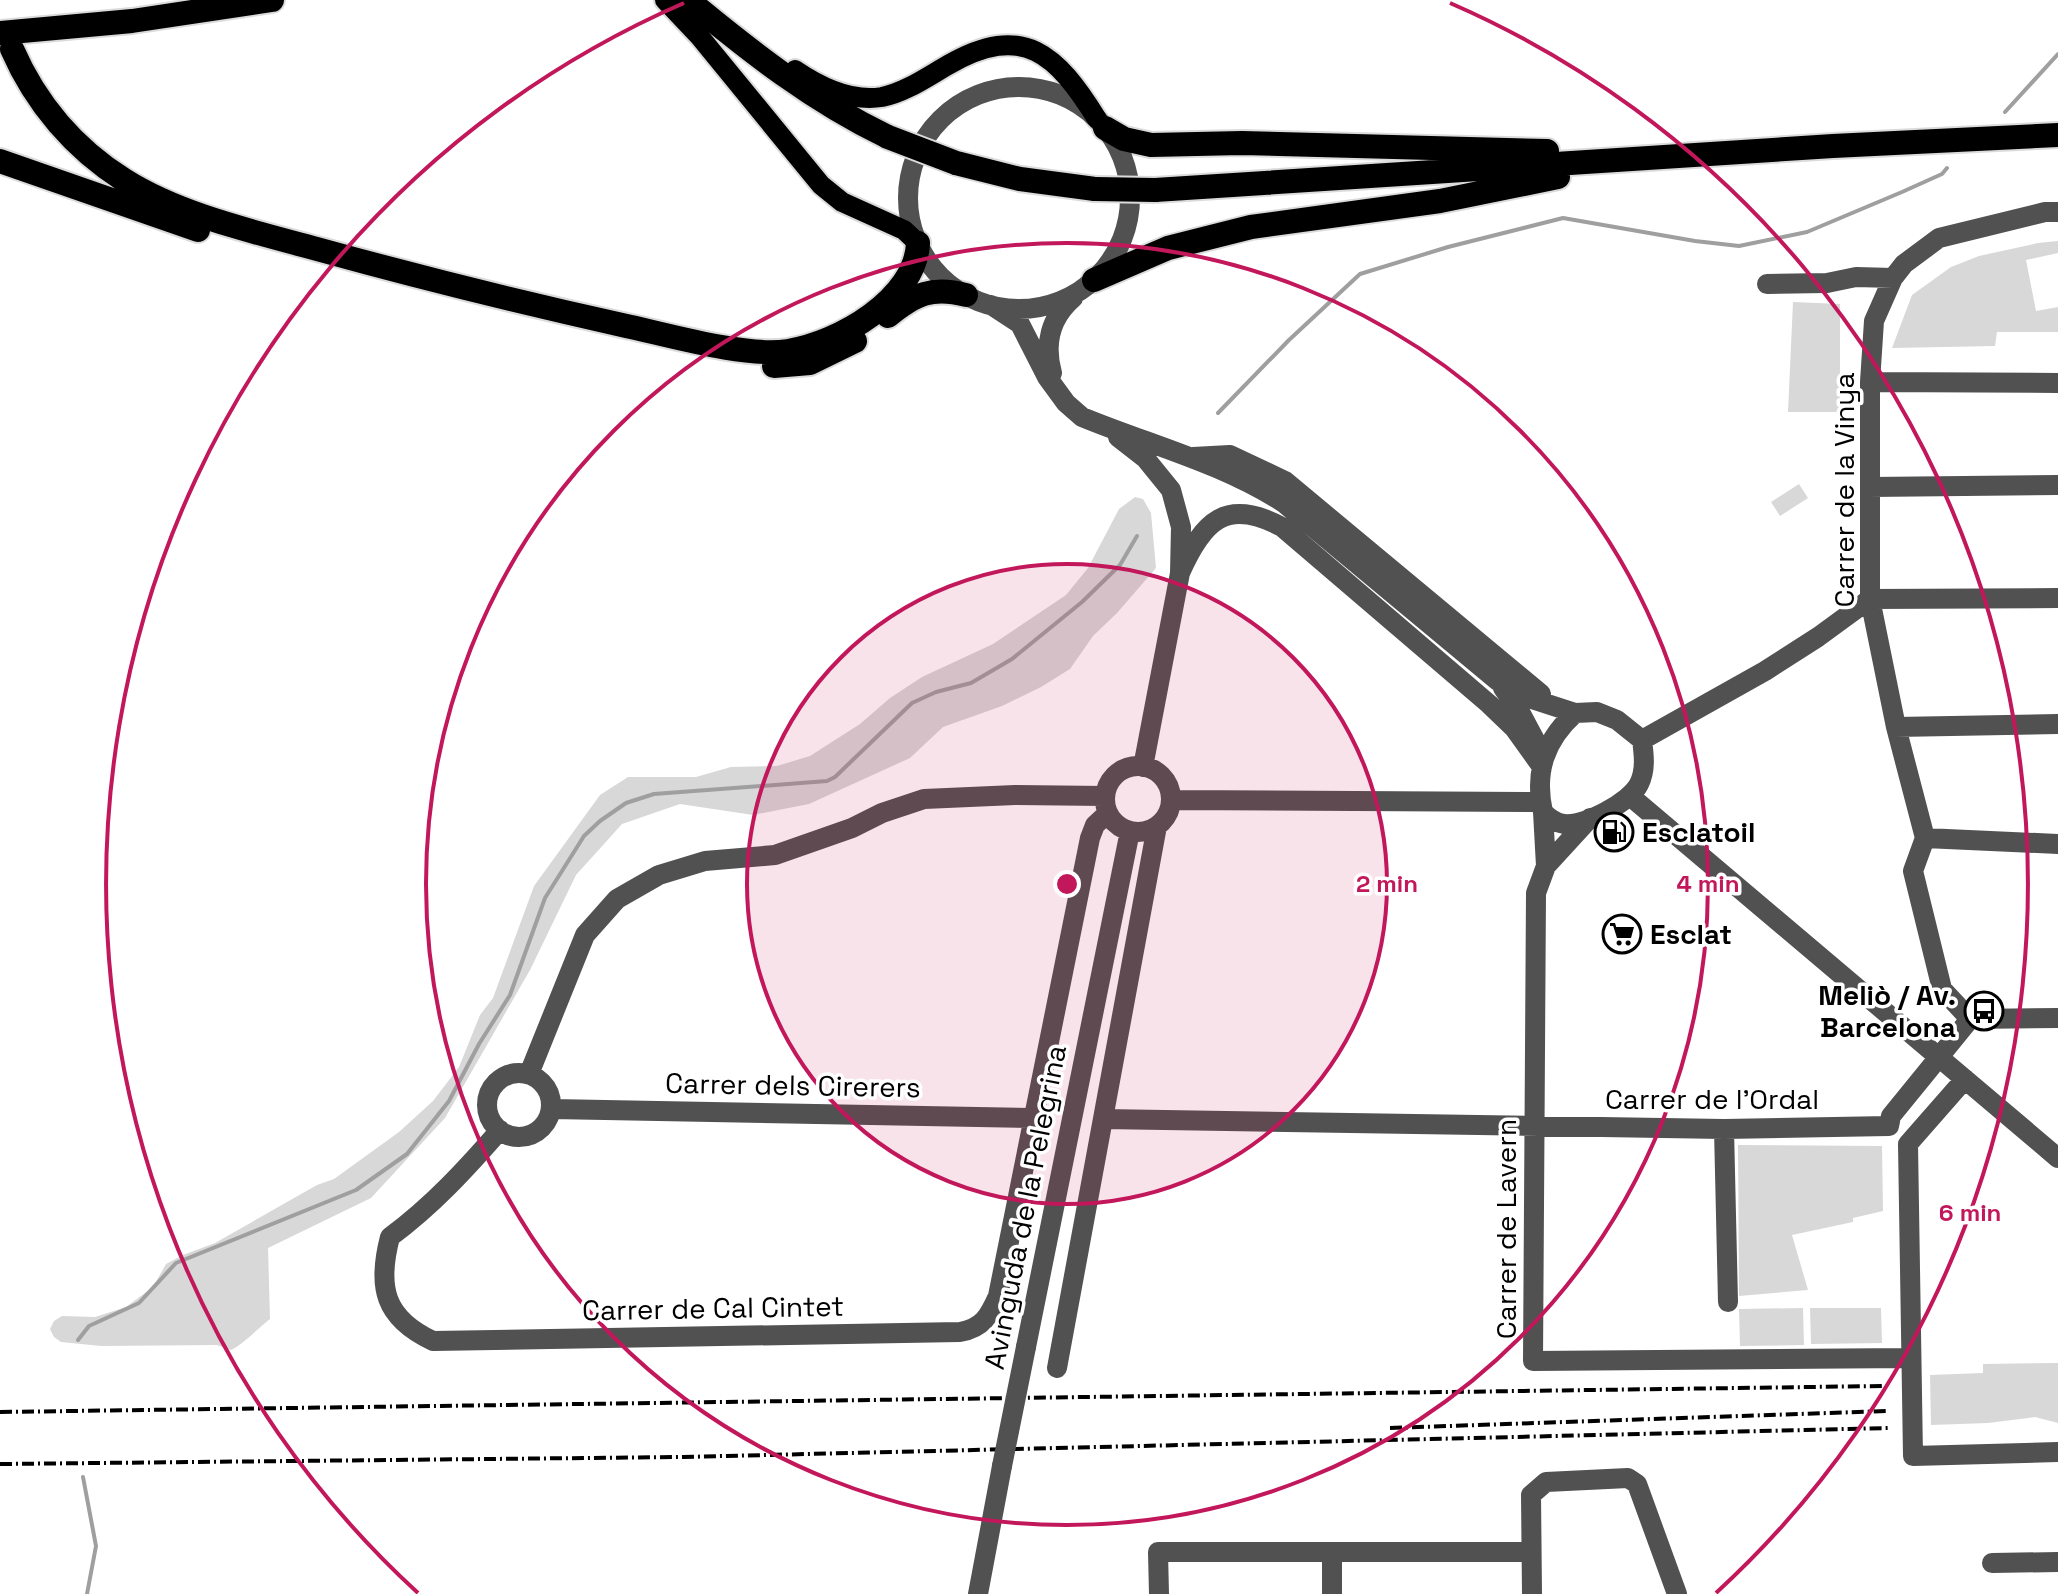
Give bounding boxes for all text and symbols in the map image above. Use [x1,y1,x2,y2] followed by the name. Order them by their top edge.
[1826,373,1862,607] street label: Carrer de la Vinya
[1593,811,1635,853] fuel station icon: Esclatoil
[1642,814,1756,850] place label: Esclatoil
[1356,868,1418,899] text: 2 min
[1676,868,1740,899] text: 4 min
[1053,870,1081,898] centre of rings
[1601,913,1643,955] supermarket icon: Esclat
[1650,916,1732,952] place label: Esclat
[1818,977,1956,1045] place label: Meliò / Av. Barcelona
[1963,990,2005,1032] bus stop icon: Meliò / Av. Barcelona
[976,1042,1074,1372] street label: Avinguda de la Pelegrina
[665,1065,921,1105] street label: Carrer dels Cirerers
[1605,1081,1819,1117] street label: Carrer de l'Ordal
[1488,1119,1524,1339] street label: Carrer de Lavern
[1939,1197,2001,1228] text: 6 min
[582,1288,844,1328] street label: Carrer de Cal Cintet

